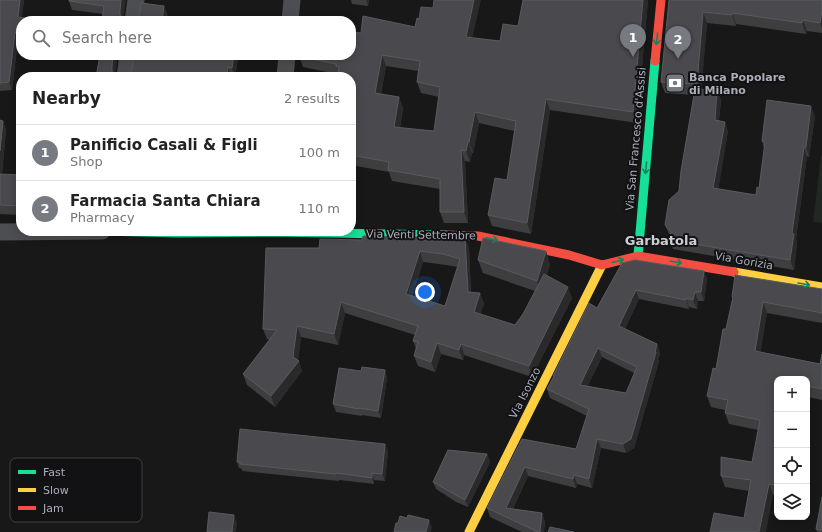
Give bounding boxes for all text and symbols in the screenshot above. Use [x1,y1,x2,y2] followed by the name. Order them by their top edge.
[16,16,356,60] search box
[620,24,646,57] pin: 1
[665,26,691,59] pin: 2
[30,27,52,49] icon: search
[62,29,152,47] text: Search here
[653,32,661,45] one-way arrow
[623,67,649,211] street label: Via San Francesco d'Assisi
[689,71,786,97] place label: Banca Popolare di Milano
[664,72,686,94] bank icon: Banca Popolare di Milano
[32,88,101,108] text: Nearby
[284,91,340,106] text: 2 results
[70,136,258,154] text: Panificio Casali & Figli
[40,145,50,160] text: 1
[298,145,340,160] text: 100 m
[70,154,103,169] text: Shop
[642,161,649,174] one-way arrow
[70,192,261,210] text: Farmacia Santa Chiara
[40,201,50,216] text: 2
[298,201,340,216] text: 110 m
[70,210,135,225] text: Pharmacy
[366,228,476,242] street label: Via Venti Settembre
[625,233,697,248] district label: Garbatola
[485,236,498,243] one-way arrow
[714,249,774,273] street label: Via Gorizia
[611,257,624,264] one-way arrow
[669,258,682,266] one-way arrow
[798,280,811,288] one-way arrow
[415,282,435,302] your location
[507,365,544,421] street label: Via Isonzo
[774,376,810,520] map controls
[774,376,810,412] button: +
[774,412,810,448] button: −
[774,448,810,484] button: locate
[10,458,142,522] legend
[43,466,66,479] text: Fast
[43,484,69,497] text: Slow
[774,484,810,520] button: layers
[42,502,64,515] text: Jam

